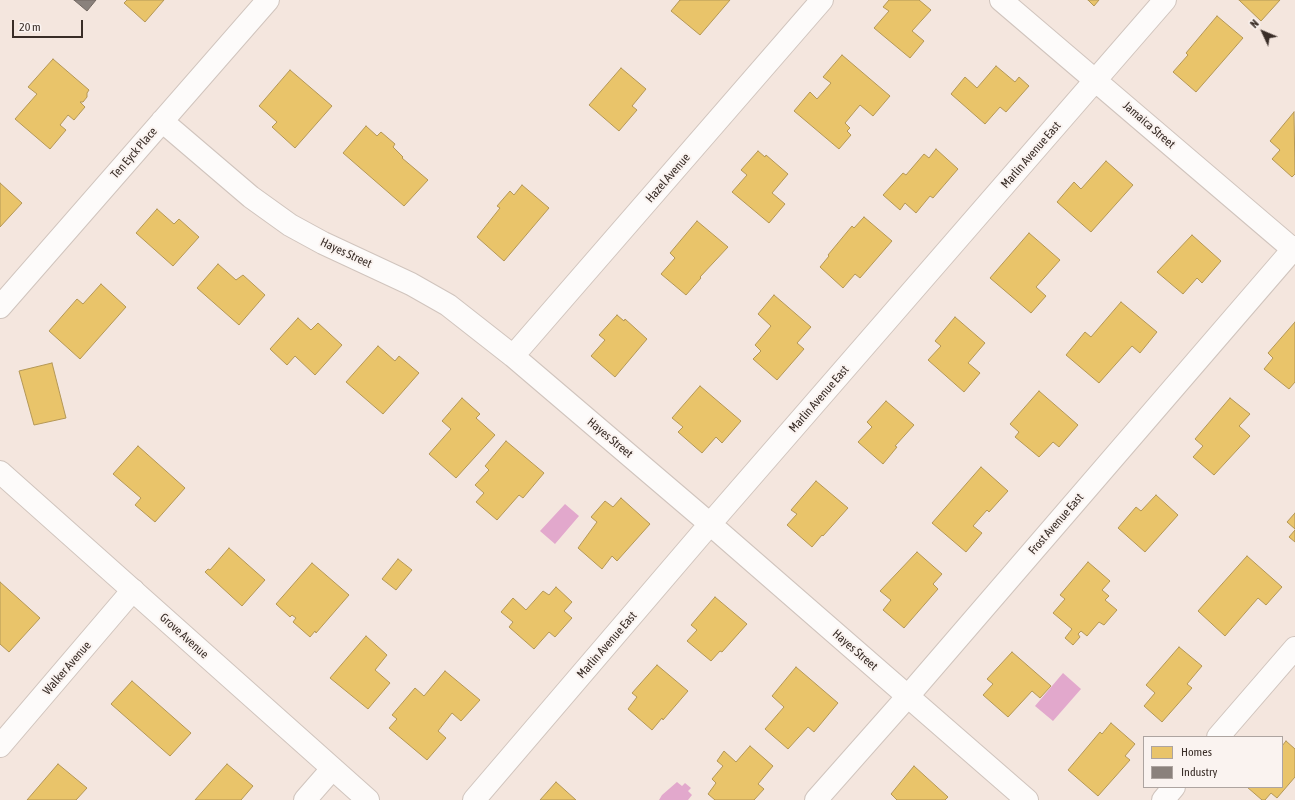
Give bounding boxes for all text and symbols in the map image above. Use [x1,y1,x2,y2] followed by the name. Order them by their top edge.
[14,12,85,38] scale bar
[1243,12,1283,52] north arrow
[1248,17,1261,30] text: N
[19,20,41,34] text: 20 m
[1120,98,1178,152] street label: Jamaica Street
[998,119,1064,191] street label: Marlin Avenue East
[108,124,160,182] street label: Ten Eyck Place
[643,151,693,205] street label: Hazel Avenue
[318,235,374,271] street label: Hayes Street
[786,363,852,435] street label: Marlin Avenue East
[584,415,636,461] street label: Hayes Street
[1026,490,1086,558] street label: Frost Avenue East
[574,609,640,681] street label: Marlin Avenue East
[157,610,211,662] street label: Grove Avenue
[830,627,880,673] street label: Hayes Street
[40,638,94,698] street label: Walker Avenue
[1143,736,1283,788] legend
[1181,745,1212,759] text: Homes
[1181,765,1218,779] text: Industry

